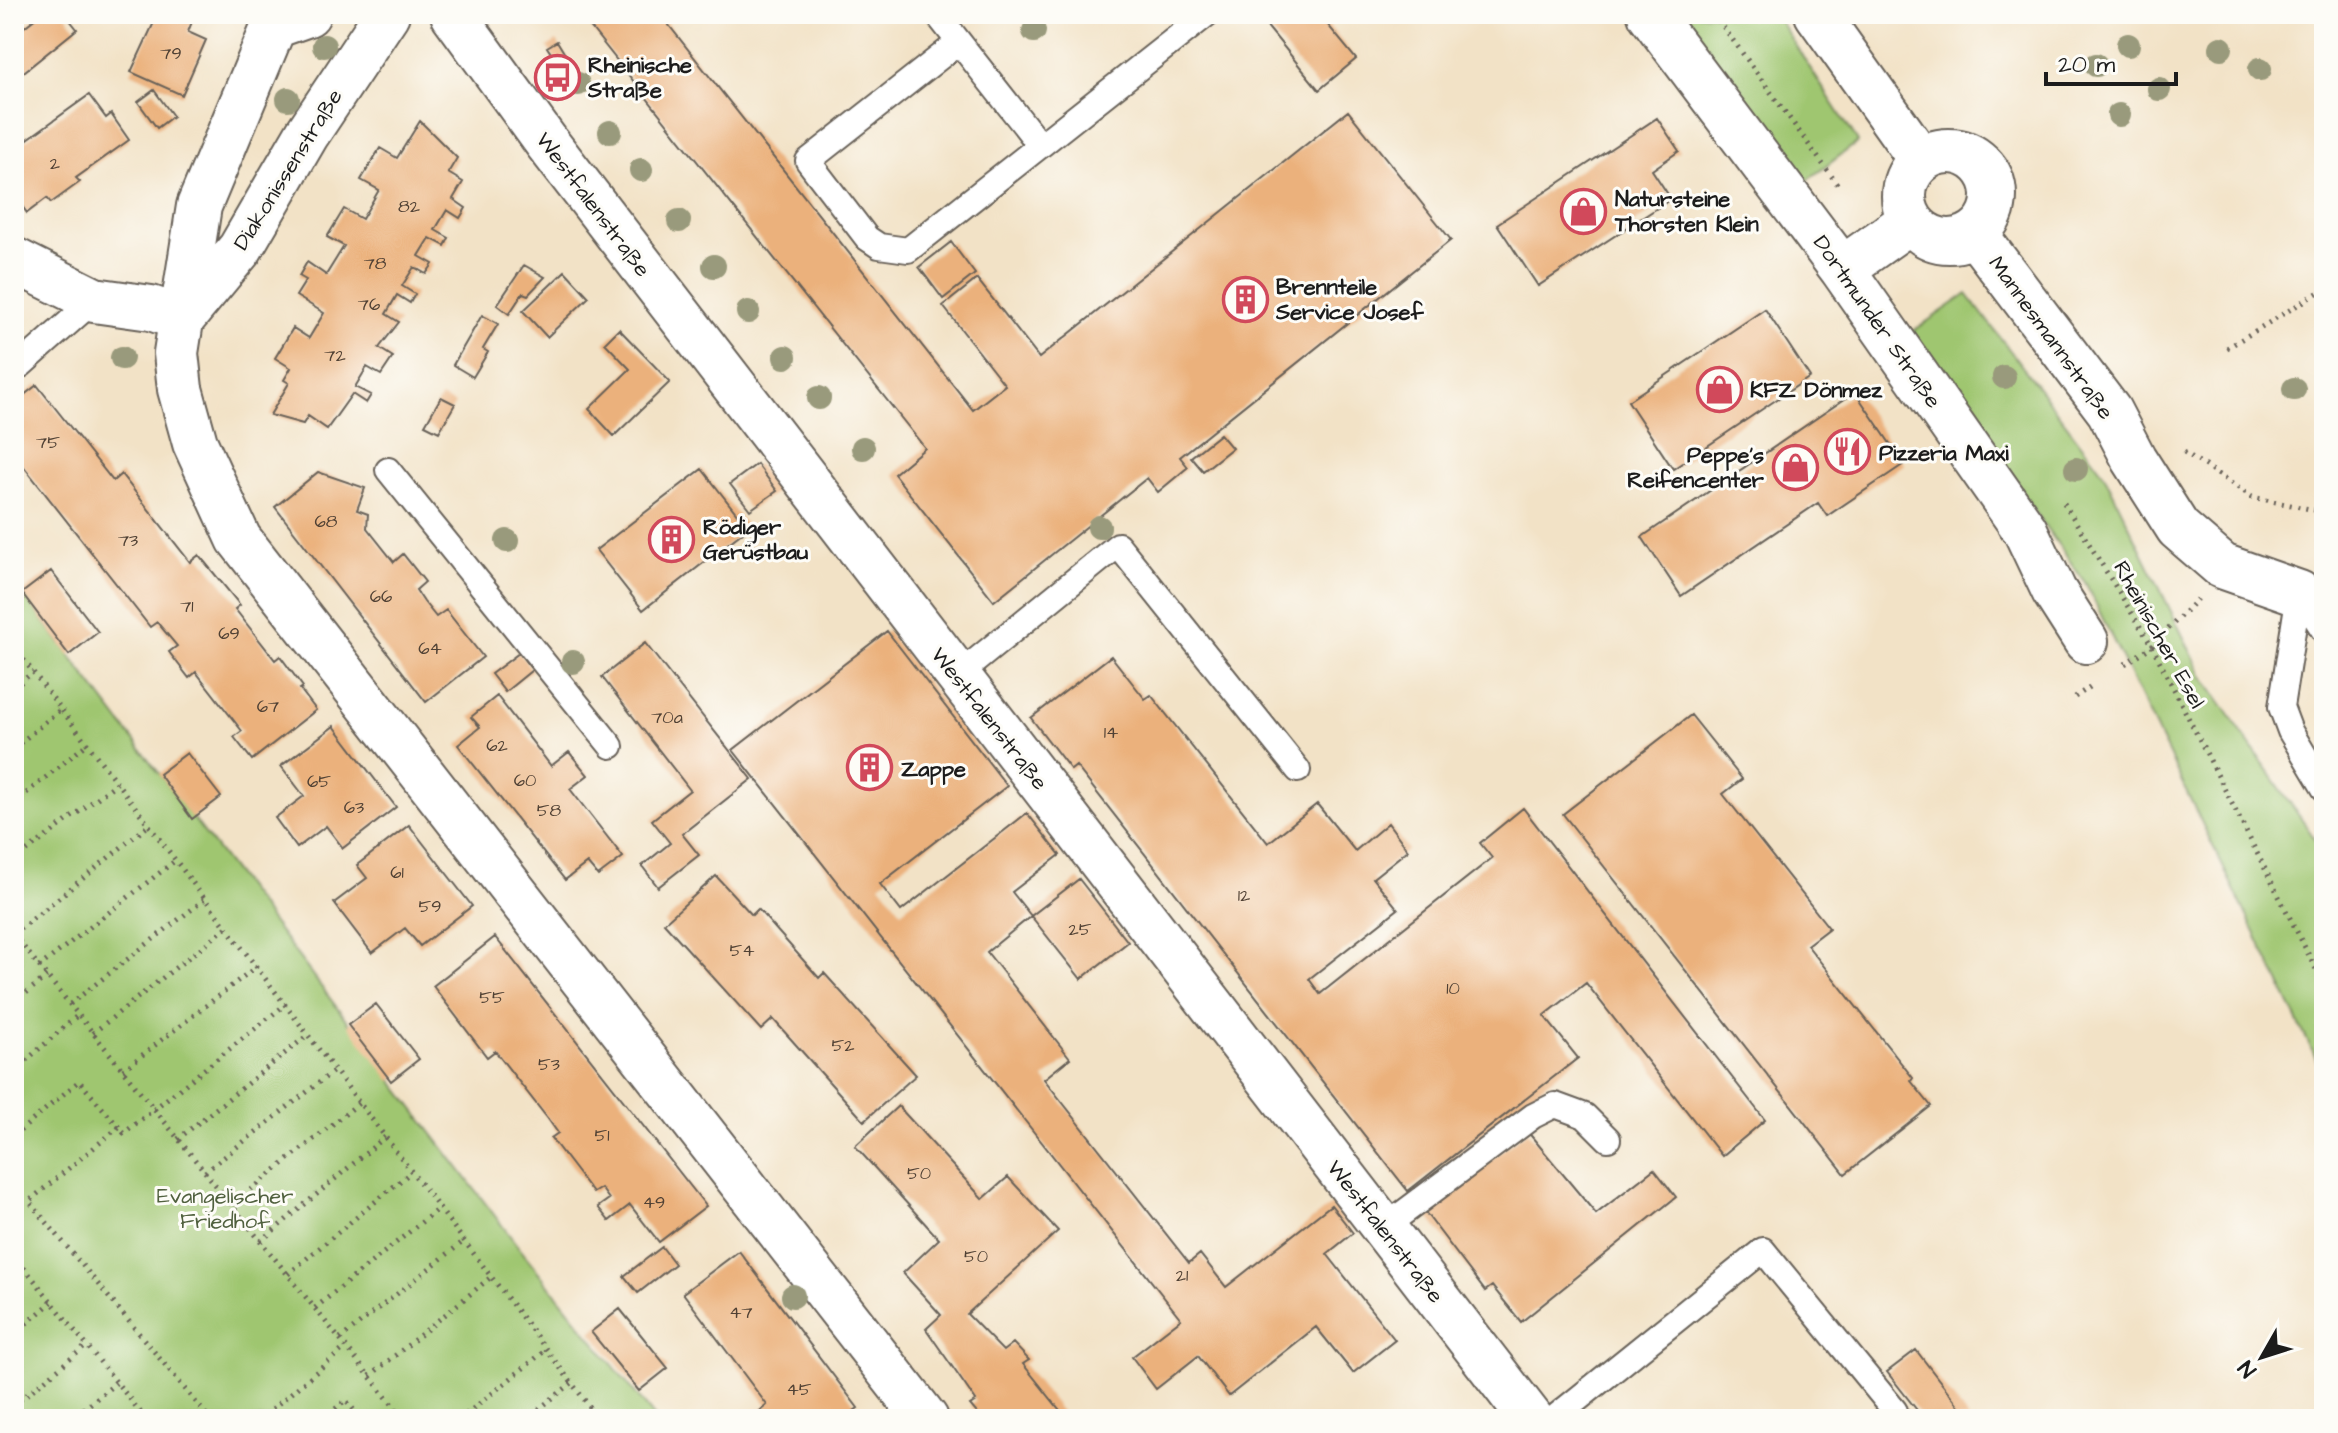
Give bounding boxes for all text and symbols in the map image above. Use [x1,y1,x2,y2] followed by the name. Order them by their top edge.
[2046,36,2176,86] scale bar
[160,41,182,66] house number: 79
[2058,48,2115,82] text: 20 m
[587,50,692,106] place label: Rheinische Straße
[533,53,581,101] bus stop icon: Rheinische Straße
[226,83,350,256] street label: Diakonissenstraße
[528,126,658,284] street label: Westfalenstraße
[50,151,61,176] house number: 2
[1614,184,1759,240] place label: Natursteine Thorsten Klein
[1560,187,1608,235] shop icon: Natursteine Thorsten Klein
[398,194,421,219] house number: 82
[1805,229,1948,415] street label: Dortmunder Straße
[1981,250,2121,426] street label: Mannesmannstraße
[364,251,387,276] house number: 78
[1275,272,1425,328] place label: Brennteile Service Josef
[1221,275,1269,323] building icon: Brennteile Service Josef
[358,292,380,317] house number: 76
[324,343,346,368] house number: 72
[1695,365,1743,413] shop icon: KFZ Dönmez
[1750,375,1883,406] place label: KFZ Dönmez
[1824,428,1872,476] restaurant icon: Pizzeria Maxi
[36,430,60,455] house number: 75
[1879,438,2009,469] place label: Pizzeria Maxi
[1627,440,1765,496] place label: Peppe’s Reifencenter
[1771,443,1819,491] shop icon: Peppe’s Reifencenter
[315,509,338,534] house number: 68
[703,512,808,568] place label: Rödiger Gerüstbau
[648,515,696,563] building icon: Rödiger Gerüstbau
[118,528,138,553] house number: 73
[2105,555,2212,714] street label: Rheinischer Esel
[370,584,392,609] house number: 66
[180,594,194,619] house number: 71
[218,621,240,646] house number: 69
[418,636,442,661] house number: 64
[923,641,1055,797] street label: Westfalenstraße
[257,694,279,719] house number: 67
[651,705,683,730] house number: 70a
[1104,720,1118,745] house number: 14
[486,733,508,758] house number: 62
[846,744,894,792] building icon: Zappe
[901,754,966,785] place label: Zappe
[514,768,536,793] house number: 60
[307,769,331,794] house number: 65
[344,795,364,820] house number: 63
[537,798,562,823] house number: 58
[390,860,404,885] house number: 61
[1238,883,1251,908] house number: 12
[419,894,442,919] house number: 59
[1068,917,1092,942] house number: 25
[730,938,755,963] house number: 54
[1446,976,1460,1001] house number: 10
[479,985,505,1010] house number: 55
[831,1033,855,1058] house number: 52
[538,1052,560,1077] house number: 53
[594,1123,610,1148] house number: 51
[1319,1154,1451,1310] street label: Westfalenstraße
[907,1161,931,1186] house number: 50
[157,1181,293,1237] park label: Evangelischer Friedhof
[643,1190,665,1215] house number: 49
[964,1244,988,1269] house number: 50
[1176,1263,1188,1288] house number: 21
[729,1300,753,1325] house number: 47
[2222,1317,2302,1397] north arrow
[2231,1353,2264,1384] text: N
[787,1377,812,1402] house number: 45

